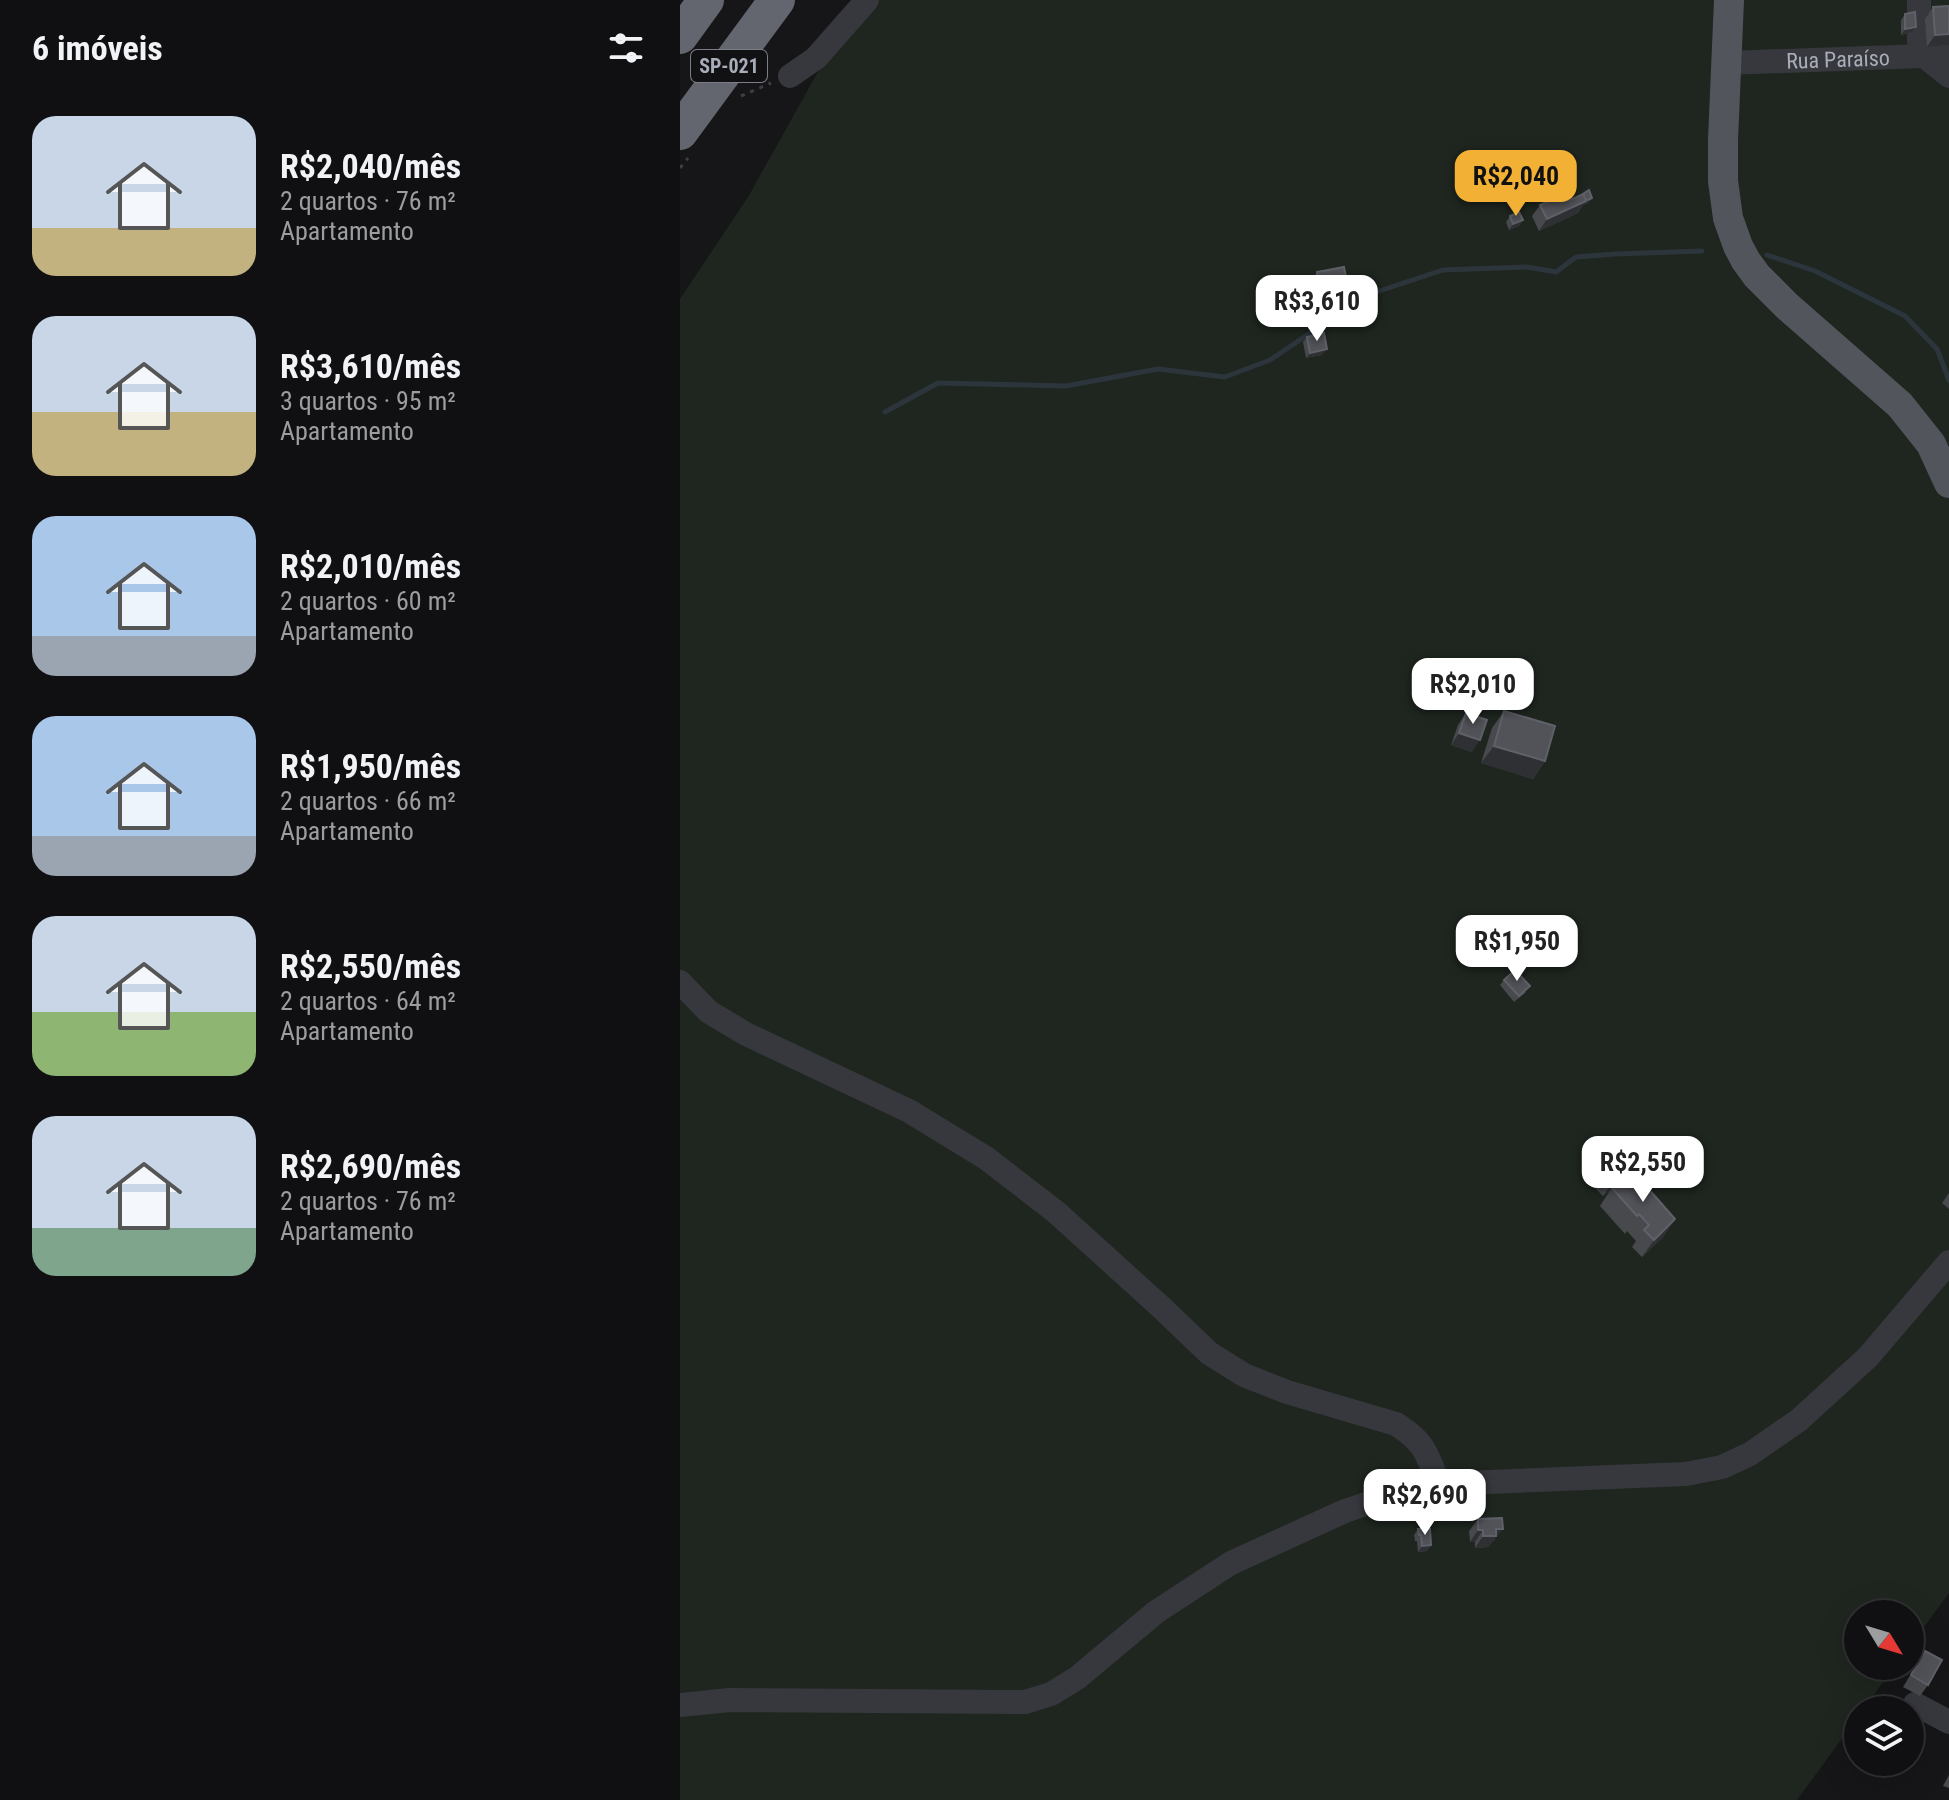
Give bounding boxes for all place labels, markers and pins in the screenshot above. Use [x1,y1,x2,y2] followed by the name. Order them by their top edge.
[1442,150,1590,218] pin: R$2,040
[1243,275,1391,343] pin: R$3,610
[1399,658,1547,726] pin: R$2,010
[1443,915,1591,983] pin: R$1,950
[1569,1136,1717,1204] pin: R$2,550
[1351,1469,1499,1537] pin: R$2,690

